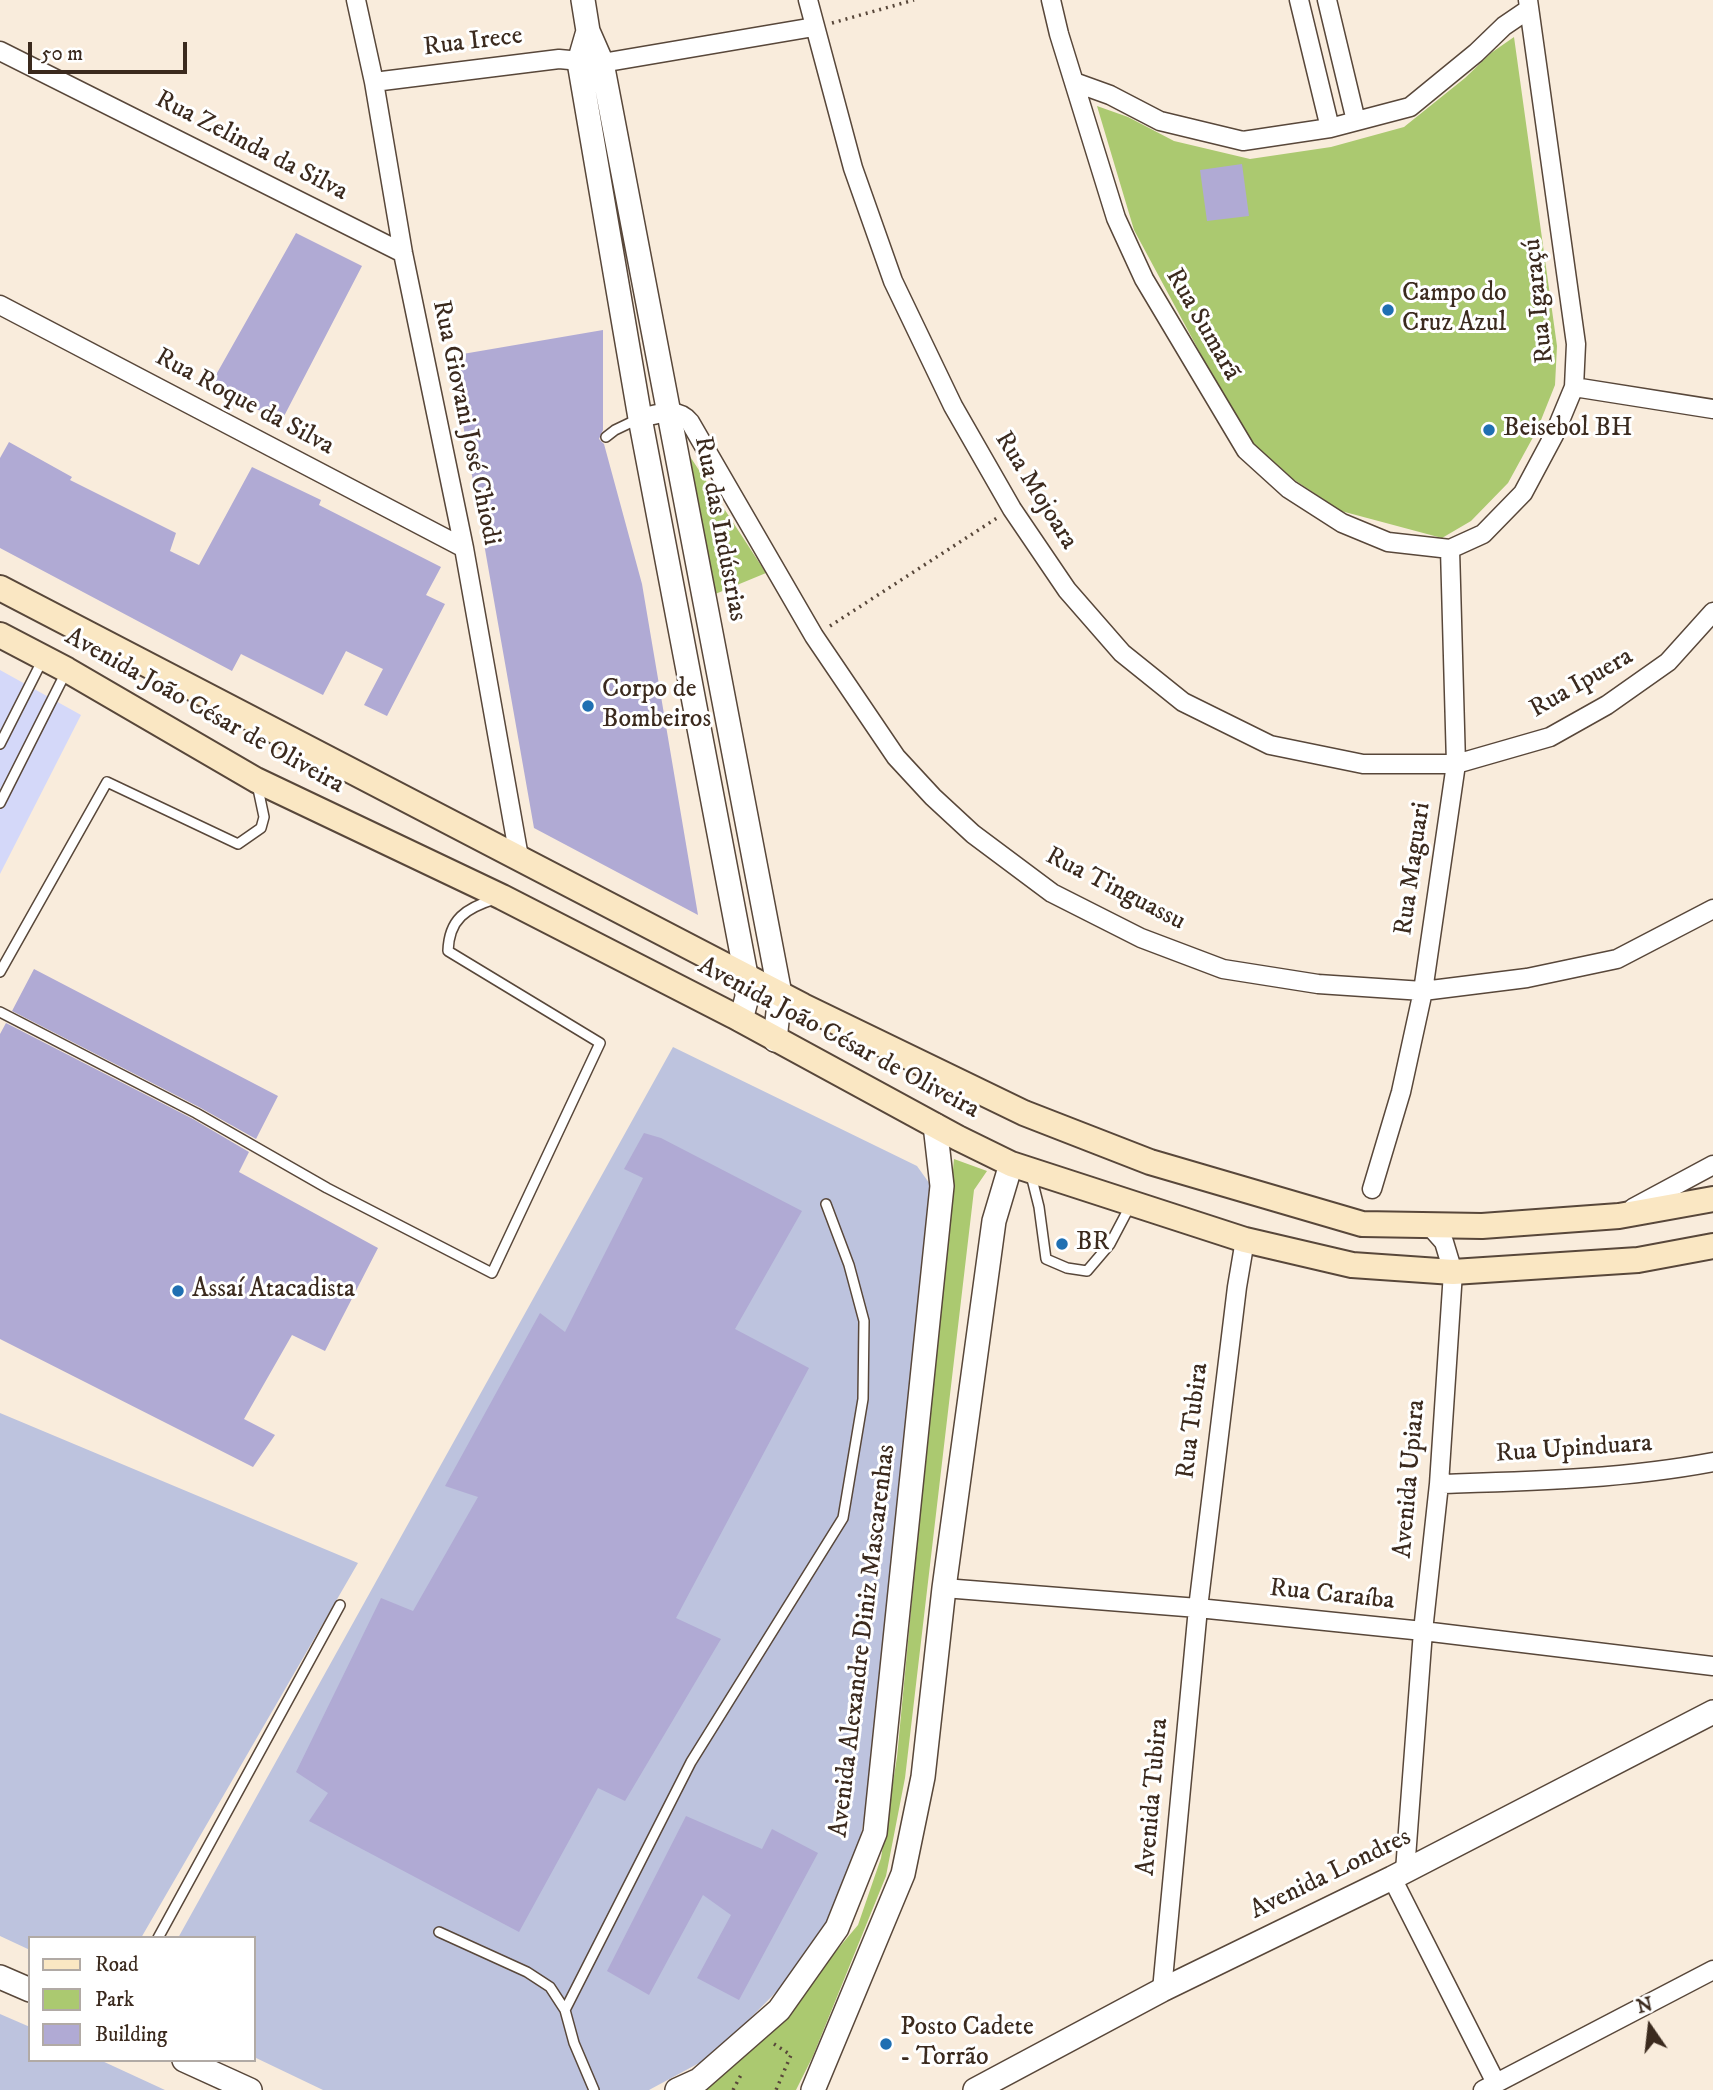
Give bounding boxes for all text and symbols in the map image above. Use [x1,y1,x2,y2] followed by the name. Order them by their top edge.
[422,21,524,65] street label: Rua Irece
[32,28,191,72] scale bar
[41,41,83,67] text: 50 m
[150,85,352,209] street label: Rua Zelinda da Silva
[1518,237,1562,365] street label: Rua Igaraçú
[1158,264,1246,386] street label: Rua Sumarã
[1402,279,1507,340] place label: Campo do Cruz Azul
[424,298,506,548] street label: Rua Giovani José Chiodi
[1380,302,1396,318] marker: Campo do Cruz Azul
[149,343,339,463] street label: Rua Roque da Silva
[1503,414,1633,446] place label: Beisebol BH
[1481,422,1497,438] marker: Beisebol BH
[986,426,1084,556] street label: Rua Mojoara
[686,434,752,624] street label: Rua das Indústrias
[59,622,349,802] street label: Avenida João César de Oliveira
[1525,642,1639,726] street label: Rua Ipuera
[602,675,711,736] place label: Corpo de Bombeiros
[580,698,596,714] marker: Corpo de Bombeiros
[1389,801,1439,937] street label: Rua Maguari
[1040,841,1190,939] street label: Rua Tinguassu
[692,951,984,1127] street label: Avenida João César de Oliveira
[1076,1228,1110,1260] place label: BR
[1054,1236,1070,1252] marker: BR
[192,1275,355,1307] place label: Assaí Atacadista
[170,1283,186,1299] marker: Assaí Atacadista
[1171,1361,1217,1481] street label: Rua Tubira
[1389,1398,1433,1560] street label: Avenida Upiara
[1495,1429,1653,1471] street label: Rua Upinduara
[824,1443,904,1839] street label: Avenida Alexandre Diniz Mascarenhas
[1268,1574,1396,1618] street label: Rua Caraíba
[1132,1717,1176,1877] street label: Avenida Tubira
[1245,1823,1417,1927] street label: Avenida Londres
[28,1936,256,2062] legend
[95,1952,139,1978] text: Road
[95,1987,134,2013] text: Park
[1615,1992,1685,2062] north arrow
[1634,1993,1655,2019] text: N
[900,2013,1034,2074] place label: Posto Cadete - Torrão
[95,2022,167,2048] text: Building
[878,2036,894,2052] marker: Posto Cadete - Torrão

